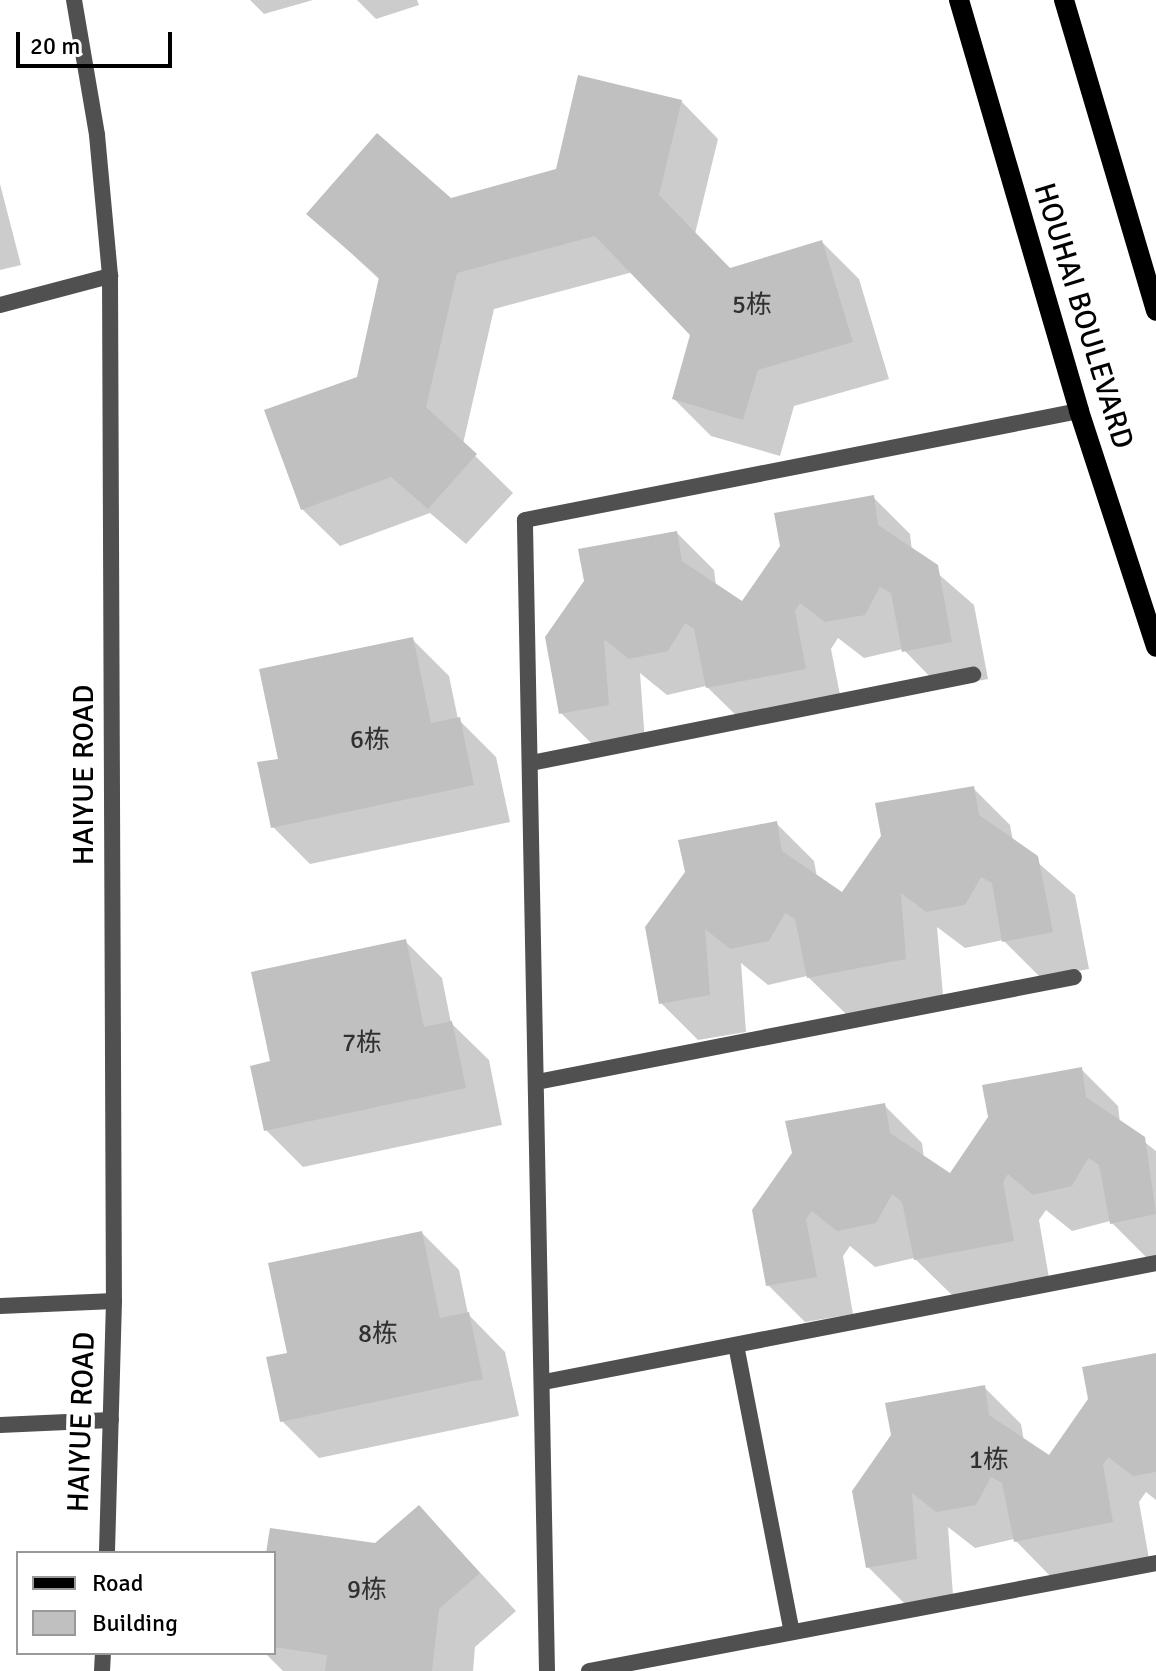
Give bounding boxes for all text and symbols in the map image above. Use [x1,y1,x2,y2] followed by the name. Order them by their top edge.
[20,16,176,66] scale bar
[30,31,80,61] text: 20 m
[1025,179,1141,453] street label: HOUHAI BOULEVARD
[732,290,772,322] house number: 5栋
[66,685,102,865] street label: HAIYUE ROAD
[350,725,390,757] house number: 6栋
[342,1028,382,1060] house number: 7栋
[358,1319,398,1351] house number: 8栋
[61,1331,103,1513] street label: HAIYUE ROAD
[969,1445,1009,1477] house number: 1栋
[16,1551,276,1655] legend
[92,1568,143,1598] text: Road
[347,1575,387,1607] house number: 9栋
[92,1608,178,1638] text: Building

